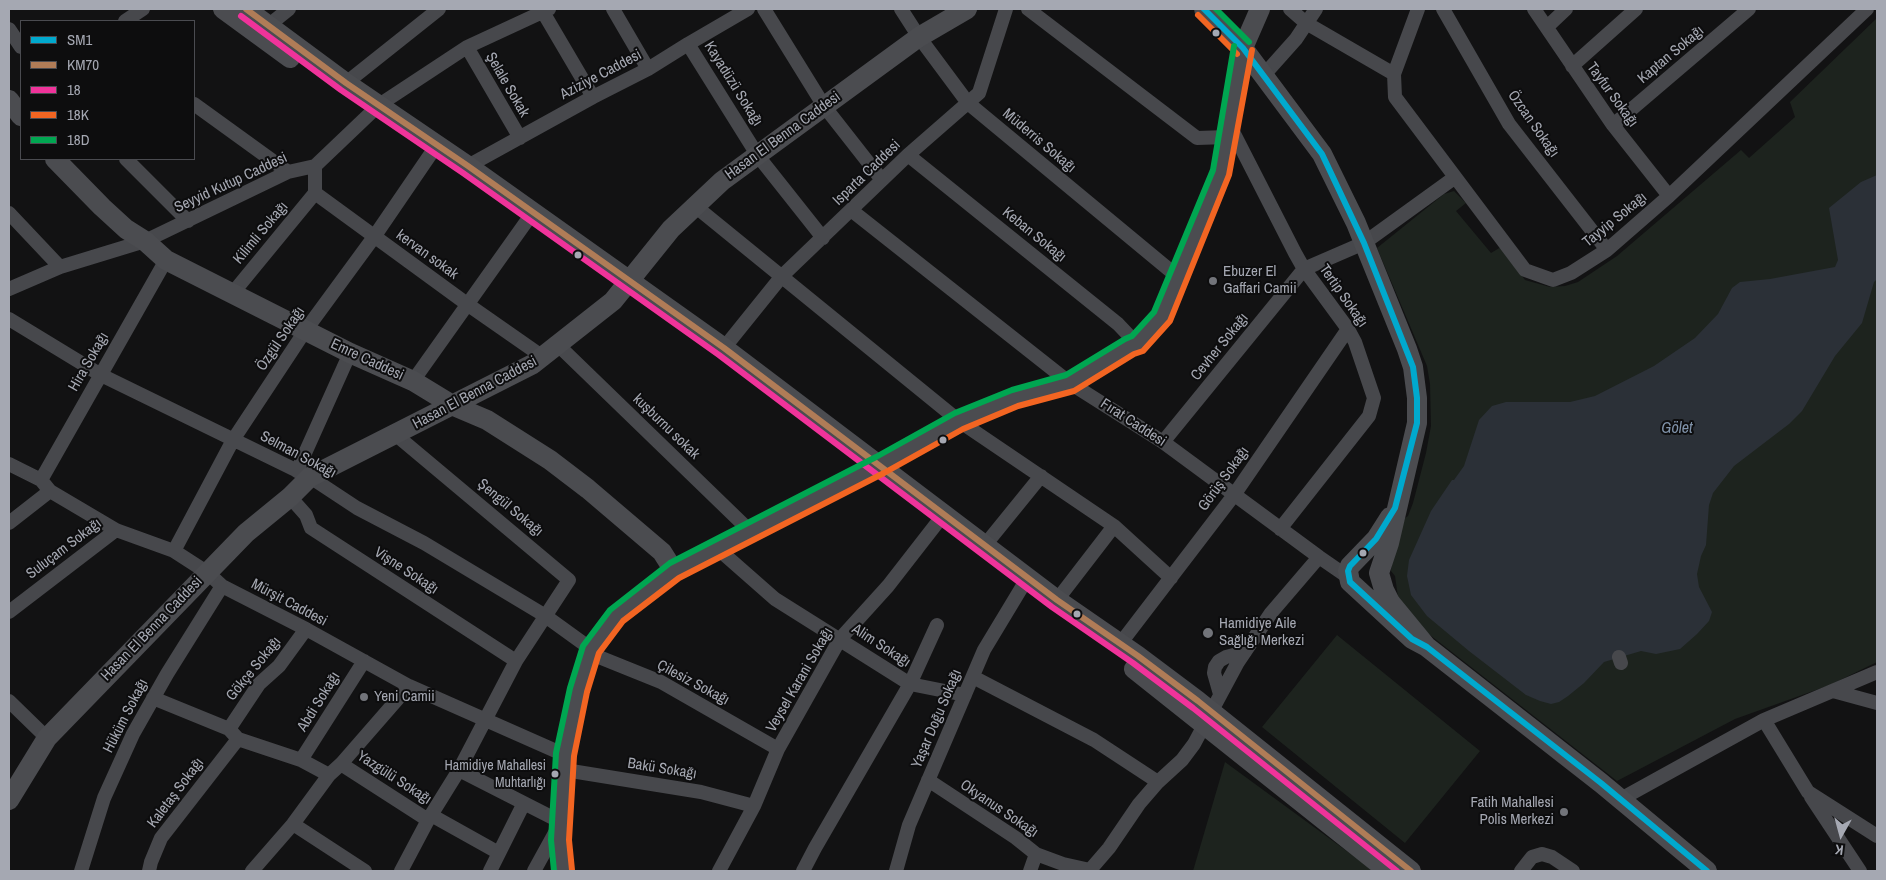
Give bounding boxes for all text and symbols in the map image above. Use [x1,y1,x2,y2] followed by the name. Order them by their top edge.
[20,20,195,160] legend
[1634,22,1708,88] street label: Kaptan Sokağı
[1211,28,1221,38] unlabelled marker
[67,29,92,50] text: SM1
[700,38,766,130] street label: Kayadüzü Sokağı
[557,46,645,104] street label: Aziziye Caddesi
[481,49,533,121] street label: Şelale Sokak
[67,54,99,75] text: KM70
[1583,59,1641,131] street label: Tayfur Sokağı
[67,79,81,100] text: 18
[1503,87,1563,161] street label: Özcan Sokağı
[722,88,844,184] street label: Hasan El Benna Caddesi
[67,104,89,125] text: 18K
[999,105,1079,177] street label: Müderris Sokağı
[67,129,90,150] text: 18D
[830,136,904,210] street label: Isparta Caddesi
[172,149,290,217] street label: Seyyid Kutup Caddesi
[1579,189,1651,251] street label: Tayyip Sokağı
[230,198,292,268] street label: Kilimli Sokağı
[998,204,1070,266] street label: Keban Sokağı
[392,226,462,284] street label: kervan sokak
[573,250,583,260] unlabelled marker
[1315,261,1371,331] street label: Tertip Sokağı
[1223,263,1297,298] place label: Ebuzer El Gaffari Camii
[1207,275,1219,287] marker: Ebuzer El Gaffari Camii
[253,303,309,375] street label: Özgül Sokağı
[1187,310,1253,384] street label: Cevher Sokağı
[65,329,113,395] street label: Hira Sokağı
[328,335,406,385] street label: Emre Caddesi
[410,353,540,433] street label: Hasan El Benna Caddesi
[629,391,703,463] street label: kuşburnu sokak
[1097,395,1169,451] street label: Fırat Caddesi
[1661,419,1693,439] water label: Gölet
[257,427,339,483] street label: Selman Sokağı
[938,435,948,445] unlabelled marker
[1195,443,1253,515] street label: Görüş Sokağı
[474,475,546,541] street label: Şengül Sokağı
[23,515,105,583] street label: Suluçam Sokağı
[371,544,441,598] street label: Vişne Sokağı
[1358,548,1368,558] unlabelled marker
[98,573,206,685] street label: Hasan El Benna Caddesi
[248,575,330,631] street label: Mürşit Caddesi
[1072,609,1082,619] unlabelled marker
[1219,615,1304,650] place label: Hamidiye Aile Sağlığı Merkezi
[848,620,914,672] street label: Alim Sokağı
[763,625,837,735] street label: Veysel Karani Sokağı
[1201,626,1215,640] marker: Hamidiye Aile Sağlığı Merkezi
[223,633,285,705] street label: Gökçe Sokağı
[654,656,732,710] street label: Çilesiz Sokağı
[908,667,966,771] street label: Yaşar Doğu Sokağı
[294,669,344,735] street label: Abdi Sokağı
[100,676,152,756] street label: Hüküm Sokağı
[374,688,435,706] place label: Yeni Camii
[358,691,370,703] marker: Yeni Camii
[353,747,435,809] street label: Yazgülü Sokağı
[144,755,208,831] street label: Kaletaş Sokağı
[626,755,698,783] street label: Bakü Sokağı
[445,758,546,790] place label: Hamidiye Mahallesi Muhtarlığı
[550,769,560,779] marker: Hamidiye Mahallesi Muhtarlığı
[957,776,1041,842] street label: Okyanus Sokağı
[1471,794,1554,829] place label: Fatih Mahallesi Polis Merkezi
[1558,806,1570,818] marker: Fatih Mahallesi Polis Merkezi
[1816,810,1866,860] north arrow
[1834,840,1844,859] text: K

